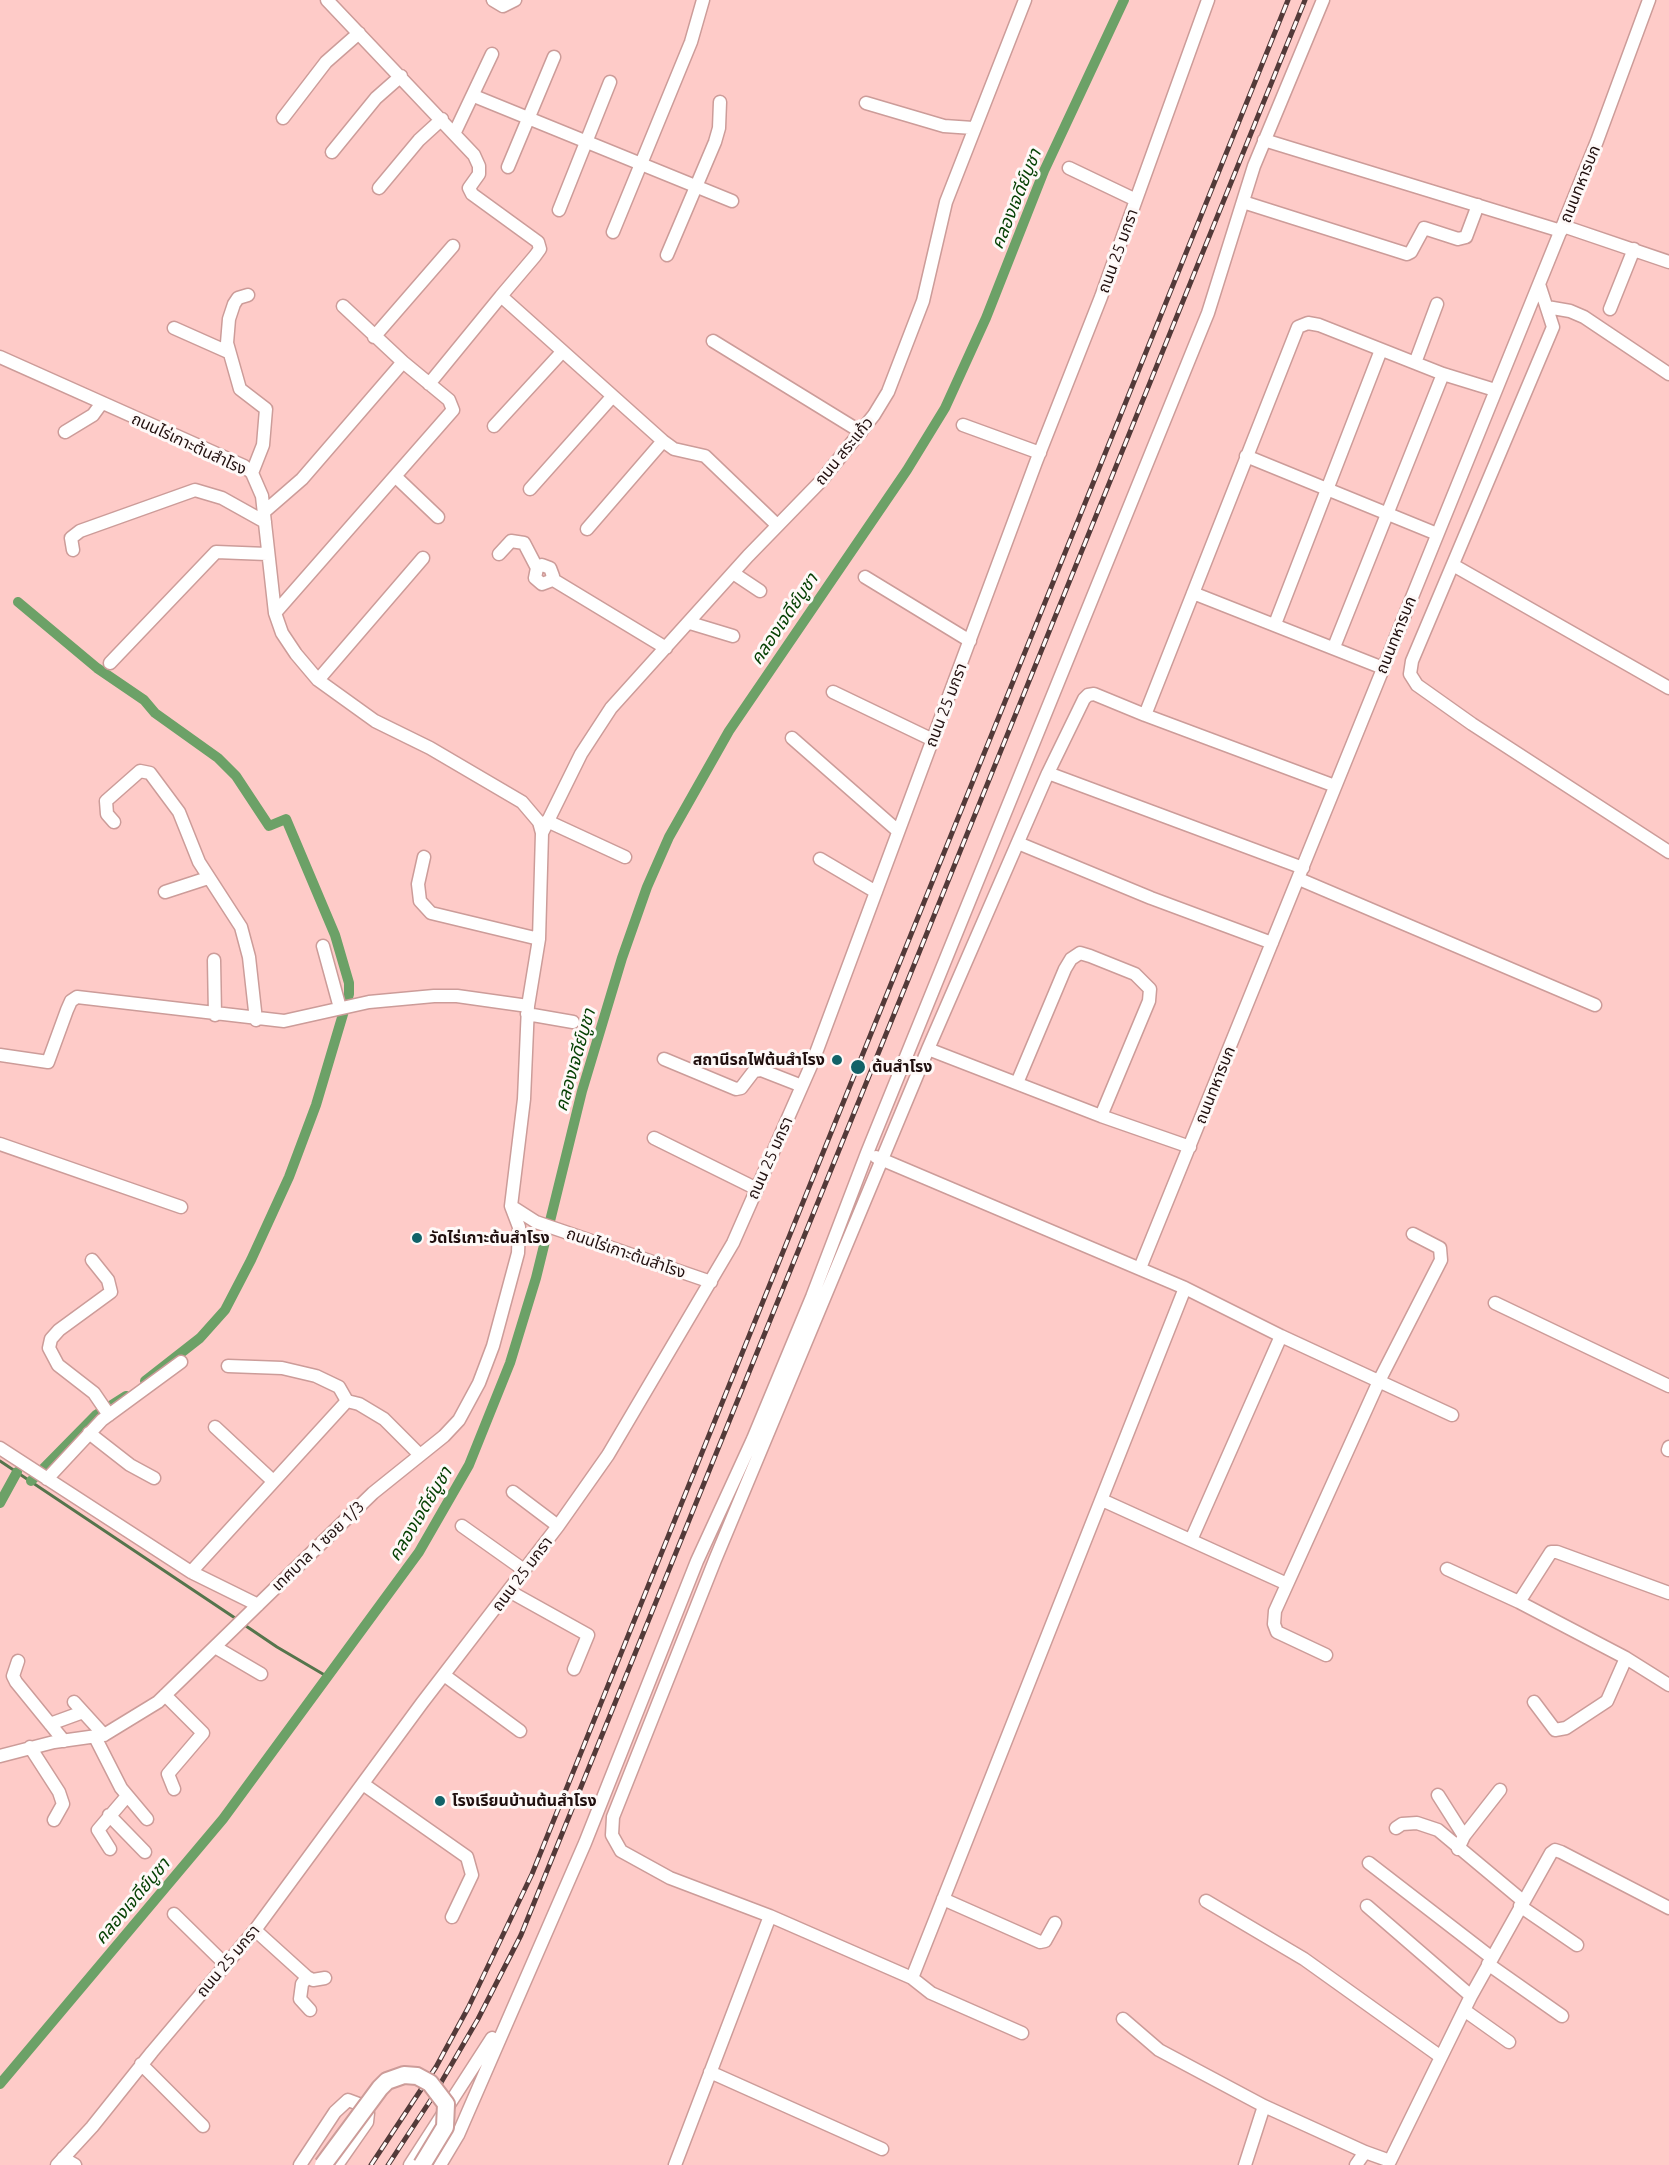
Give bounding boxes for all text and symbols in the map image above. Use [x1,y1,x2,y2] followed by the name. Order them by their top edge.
[1556,142,1604,226] street label: ถนนทหารบก
[986,146,1046,252] water label: คลองเจดีย์บูชา
[1094,206,1142,296] street label: ถนน 25 มกรา
[128,409,250,479] street label: ถนนไร่เกาะต้นสำโรง
[811,413,877,489] street label: ถนน สระแก้ว
[746,569,822,669] water label: คลองเจดีย์บูชา
[1372,593,1420,677] street label: ถนนทหารบก
[921,660,971,750] street label: ถนน 25 มกรา
[550,1006,600,1114] water label: คลองเจดีย์บูชา
[1191,1043,1239,1127] street label: ถนนทหารบก
[693,1050,825,1070] place label: สถานีรถไฟต้นสำโรง
[830,1053,844,1067] marker: สถานีรถไฟต้นสำโรง
[872,1057,932,1077] place label: ต้นสำโรง
[849,1058,867,1076] marker: ต้นสำโรง
[743,1114,797,1202] street label: ถนน 25 มกรา
[564,1224,688,1282] street label: ถนนไร่เกาะต้นสำโรง
[429,1228,550,1248] place label: วัดไร่เกาะต้นสำโรง
[410,1231,424,1245] marker: วัดไร่เกาะต้นสำโรง
[384,1463,456,1565] water label: คลองเจดีย์บูชา
[268,1497,368,1595] street label: เทศบาล 1 ซอย 1/3
[488,1533,556,1615] street label: ถนน 25 มกรา
[452,1791,597,1811] place label: โรงเรียนบ้านต้นสำโรง
[433,1794,447,1808] marker: โรงเรียนบ้านต้นสำโรง
[90,1854,174,1948] water label: คลองเจดีย์บูชา
[192,1921,264,2001] street label: ถนน 25 มกรา

